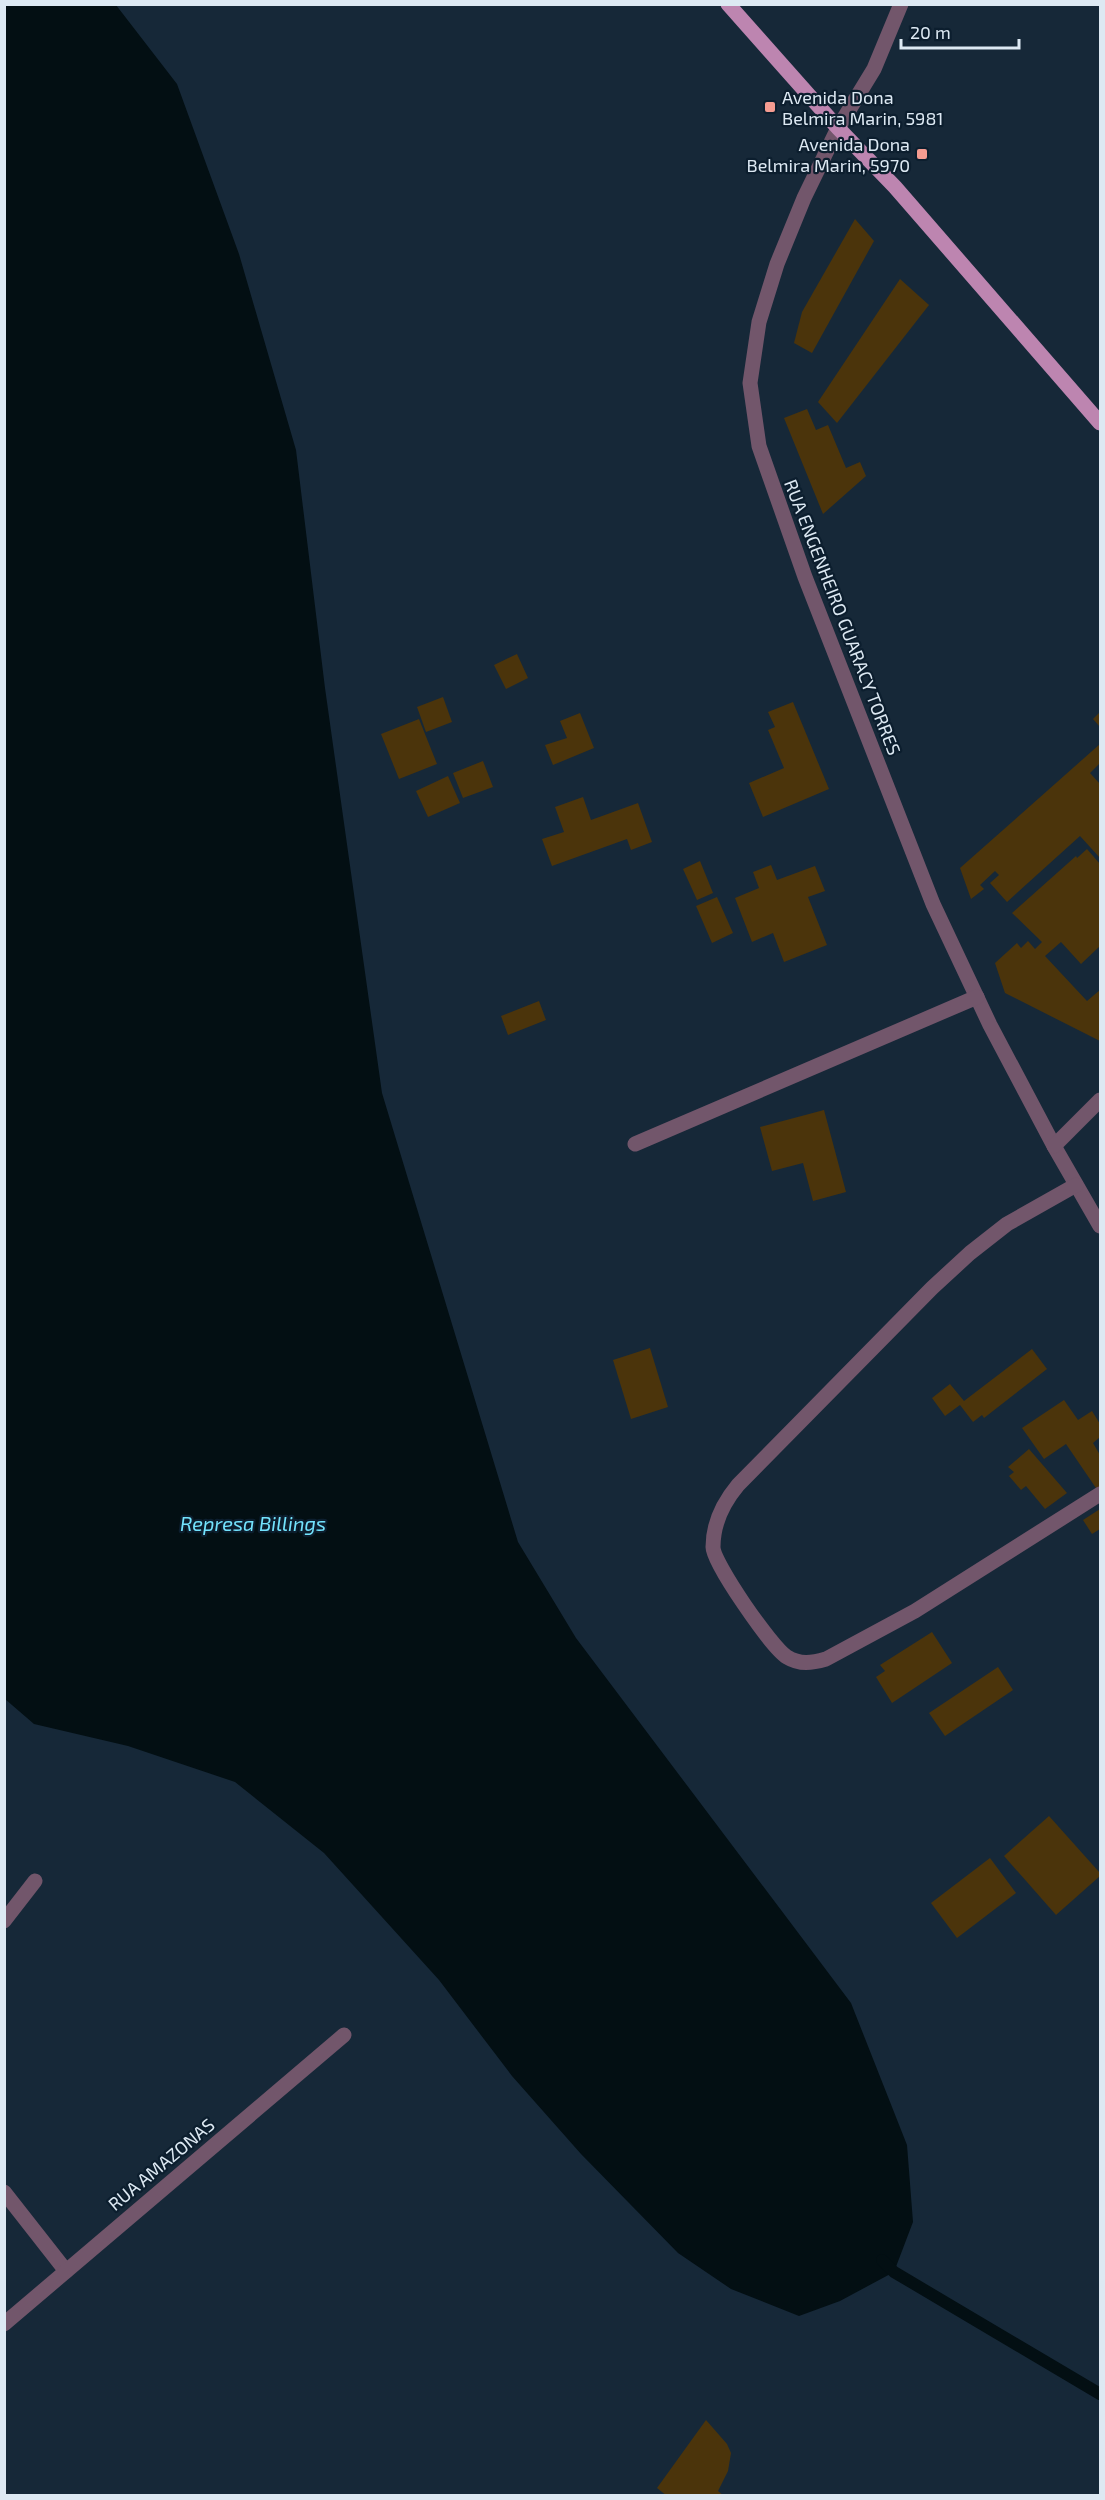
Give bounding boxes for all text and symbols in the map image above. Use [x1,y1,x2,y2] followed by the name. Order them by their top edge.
[901,12,1020,50] scale bar
[910,21,951,43] text: 20 m
[782,86,943,129] place label: Avenida Dona Belmira Marin, 5981
[763,100,777,114] marker: Avenida Dona Belmira Marin, 5981
[747,133,910,176] place label: Avenida Dona Belmira Marin, 5970
[915,147,929,161] marker: Avenida Dona Belmira Marin, 5970
[780,476,906,758] street label: RUA ENGENHEIRO GUARACY TORRES
[180,1511,326,1535] water label: Represa Billings
[104,2113,218,2215] street label: RUA AMAZONAS

